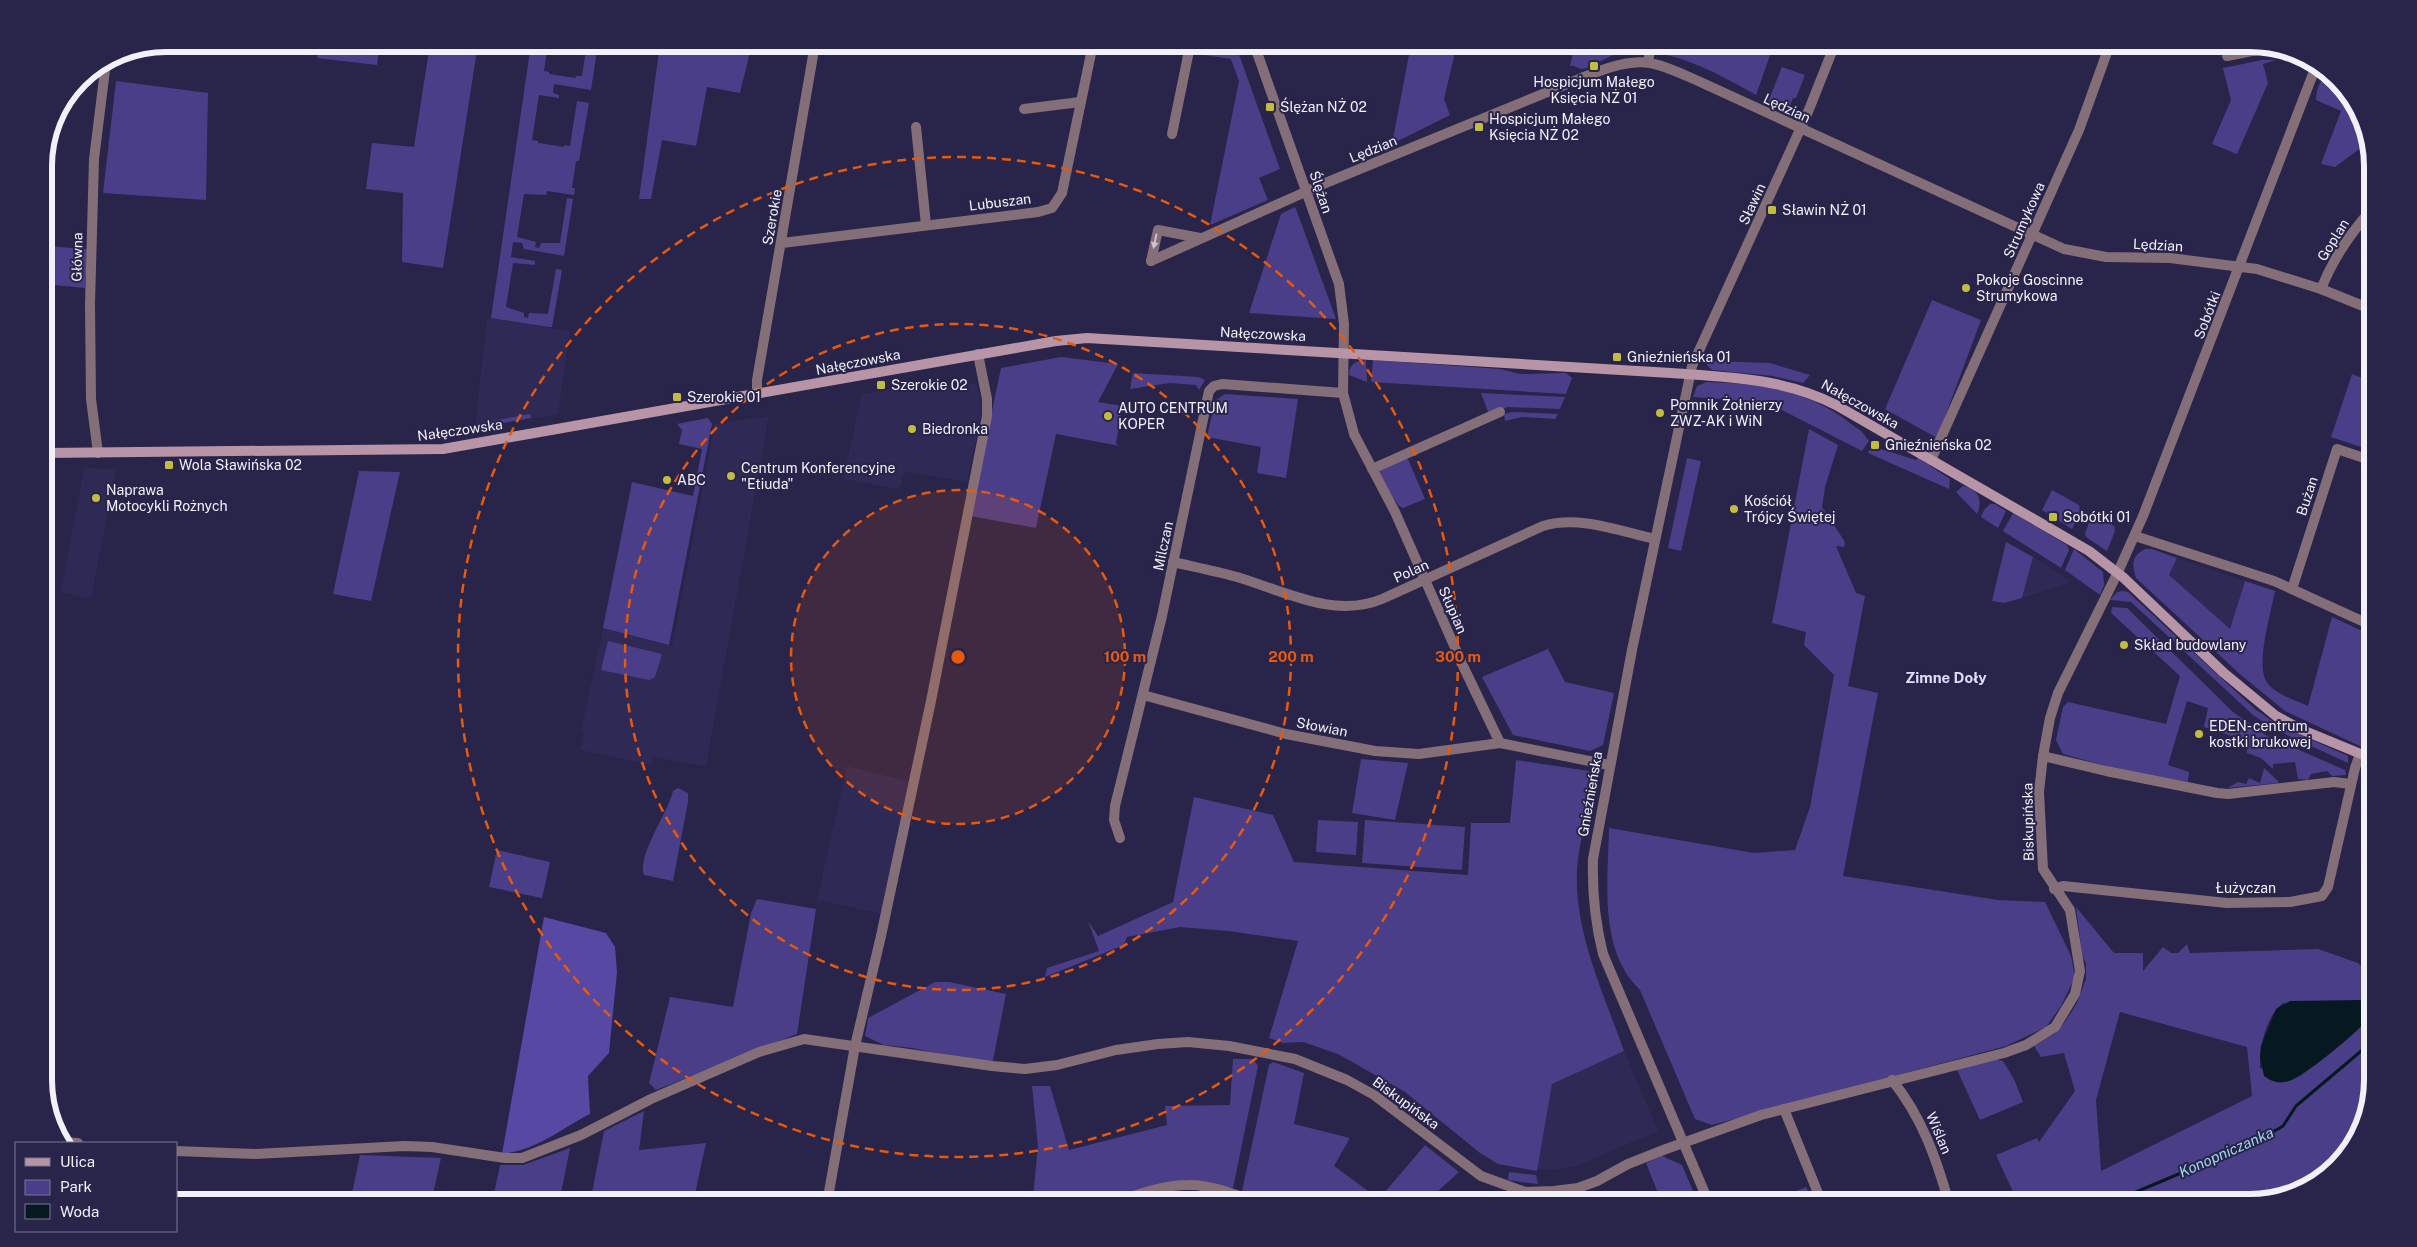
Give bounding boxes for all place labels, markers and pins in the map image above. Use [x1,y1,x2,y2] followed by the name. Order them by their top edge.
[1588,60,1600,72] marker: Hospicjum Małego Księcia NŻ 01
[1533,74,1655,106] place label: Hospicjum Małego Księcia NŻ 01
[1280,97,1367,115] place label: Ślężan NŻ 02
[1264,101,1276,113] marker: Ślężan NŻ 02
[1489,111,1610,143] place label: Hospicjum Małego Księcia NŻ 02
[1473,121,1485,133] marker: Hospicjum Małego Księcia NŻ 02
[1782,200,1867,218] place label: Sławin NŻ 01
[1766,204,1778,216] marker: Sławin NŻ 01
[1976,272,2084,304] place label: Pokoje Goscinne Strumykowa
[1960,282,1972,294] marker: Pokoje Goscinne Strumykowa
[1627,349,1731,365] place label: Gnieźnieńska 01
[1611,351,1623,363] marker: Gnieźnieńska 01
[891,377,968,393] place label: Szerokie 02
[875,379,887,391] marker: Szerokie 02
[687,389,761,405] place label: Szerokie 01
[671,391,683,403] marker: Szerokie 01
[1670,395,1783,429] place label: Pomnik Żołnierzy ZWZ-AK i WiN
[1118,400,1228,432] place label: AUTO CENTRUM KOPER
[1654,407,1666,419] marker: Pomnik Żołnierzy ZWZ-AK i WiN
[1102,410,1114,422] marker: AUTO CENTRUM KOPER
[922,421,988,437] place label: Biedronka
[906,423,918,435] marker: Biedronka
[1885,437,1992,453] place label: Gnieźnieńska 02
[1869,439,1881,451] marker: Gnieźnieńska 02
[179,457,302,473] place label: Wola Sławińska 02
[163,459,175,471] marker: Wola Sławińska 02
[741,460,895,492] place label: Centrum Konferencyjne "Etiuda"
[725,470,737,482] marker: Centrum Konferencyjne "Etiuda"
[677,472,706,488] place label: ABC
[661,474,673,486] marker: ABC
[106,482,227,514] place label: Naprawa Motocykli Rożnych
[90,492,102,504] marker: Naprawa Motocykli Rożnych
[1744,493,1836,525] place label: Kościół Trójcy Świętej
[1728,503,1740,515] marker: Kościół Trójcy Świętej
[2063,509,2131,525] place label: Sobótki 01
[2047,511,2059,523] marker: Sobótki 01
[2134,637,2247,653] place label: Skład budowlany
[2118,639,2130,651] marker: Skład budowlany
[949,648,967,666] centre of rings
[2209,718,2311,750] place label: EDEN- centrum kostki brukowej
[2193,728,2205,740] marker: EDEN- centrum kostki brukowej

